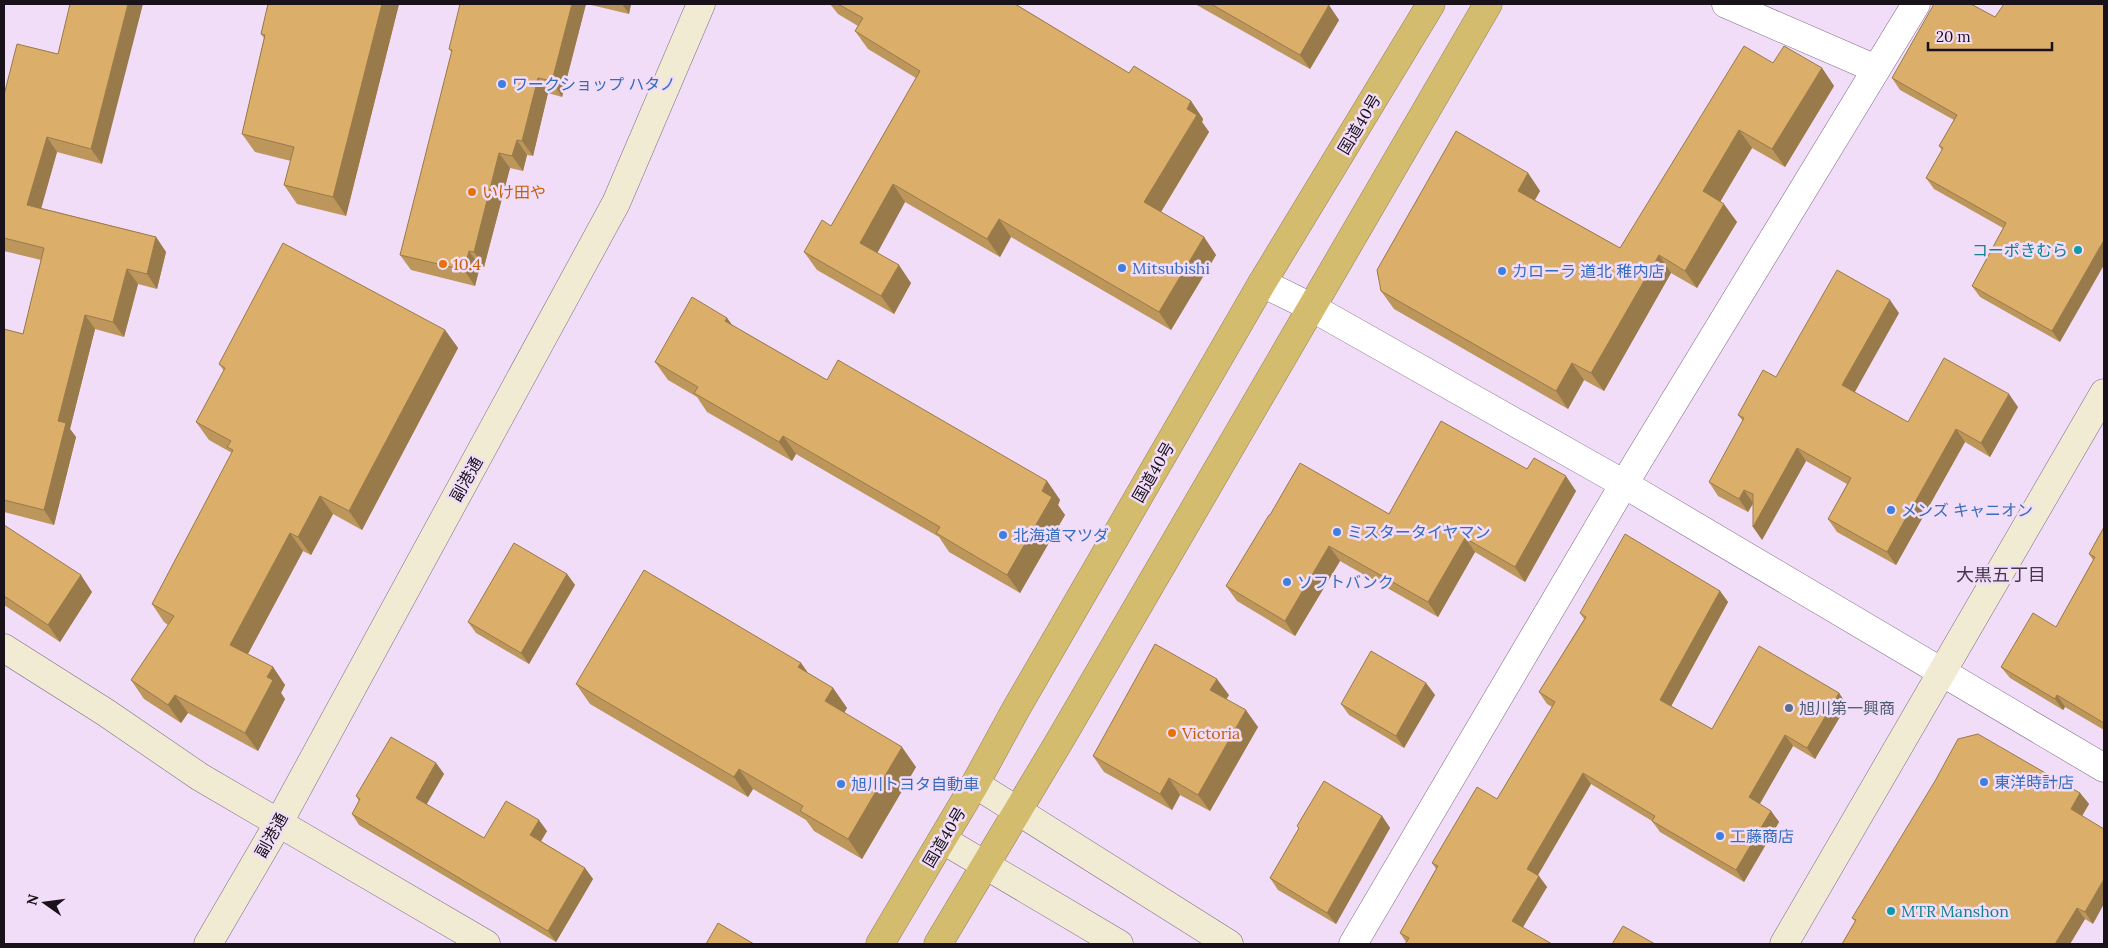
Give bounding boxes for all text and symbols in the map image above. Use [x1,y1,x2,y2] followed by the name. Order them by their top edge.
[1928,20,2052,52] scale bar
[1936,27,1971,46] text: 20 m
[512,74,676,94] place label: ワークショップ ハタノ
[496,78,508,90] marker: ワークショップ ハタノ
[1333,90,1385,158] street label: 国道40号
[482,182,546,202] place label: いけ田や
[466,186,478,198] marker: いけ田や
[1972,240,2068,260] place label: コーポきむら
[2072,244,2084,256] marker: コーポきむら
[453,254,481,274] place label: 10.4
[437,258,449,270] marker: 10.4
[1132,258,1210,278] place label: Mitsubishi
[1512,261,1664,281] place label: カローラ 道北 稚内店
[1116,262,1128,274] marker: Mitsubishi
[1496,265,1508,277] marker: カローラ 道北 稚内店
[1128,438,1178,506] street label: 国道40号
[446,453,486,505] street label: 副港通
[1901,500,2033,520] place label: メンズ キャニオン
[1885,504,1897,516] marker: メンズ キャニオン
[1347,522,1491,542] place label: ミスタータイヤマン
[1013,525,1109,545] place label: 北海道マツダ
[1331,526,1343,538] marker: ミスタータイヤマン
[997,529,1009,541] marker: 北海道マツダ
[1956,563,2046,586] district label: 大黒五丁目
[1297,572,1394,592] place label: ソフトバンク
[1281,576,1293,588] marker: ソフトバンク
[1799,698,1895,718] place label: 旭川第一興商
[1783,702,1795,714] marker: 旭川第一興商
[1181,723,1240,743] place label: Victoria
[1166,727,1178,739] marker: Victoria
[1994,772,2074,792] place label: 東洋時計店
[851,774,979,794] place label: 旭川トヨタ自動車
[1978,776,1990,788] marker: 東洋時計店
[835,778,847,790] marker: 旭川トヨタ自動車
[918,803,970,871] street label: 国道40号
[251,809,291,861] street label: 副港通
[1730,826,1794,846] place label: 工藤商店
[1714,830,1726,842] marker: 工藤商店
[20,878,70,928] north arrow
[22,892,42,907] text: N
[1901,901,2009,921] place label: MTR Manshon
[1885,905,1897,917] marker: MTR Manshon

